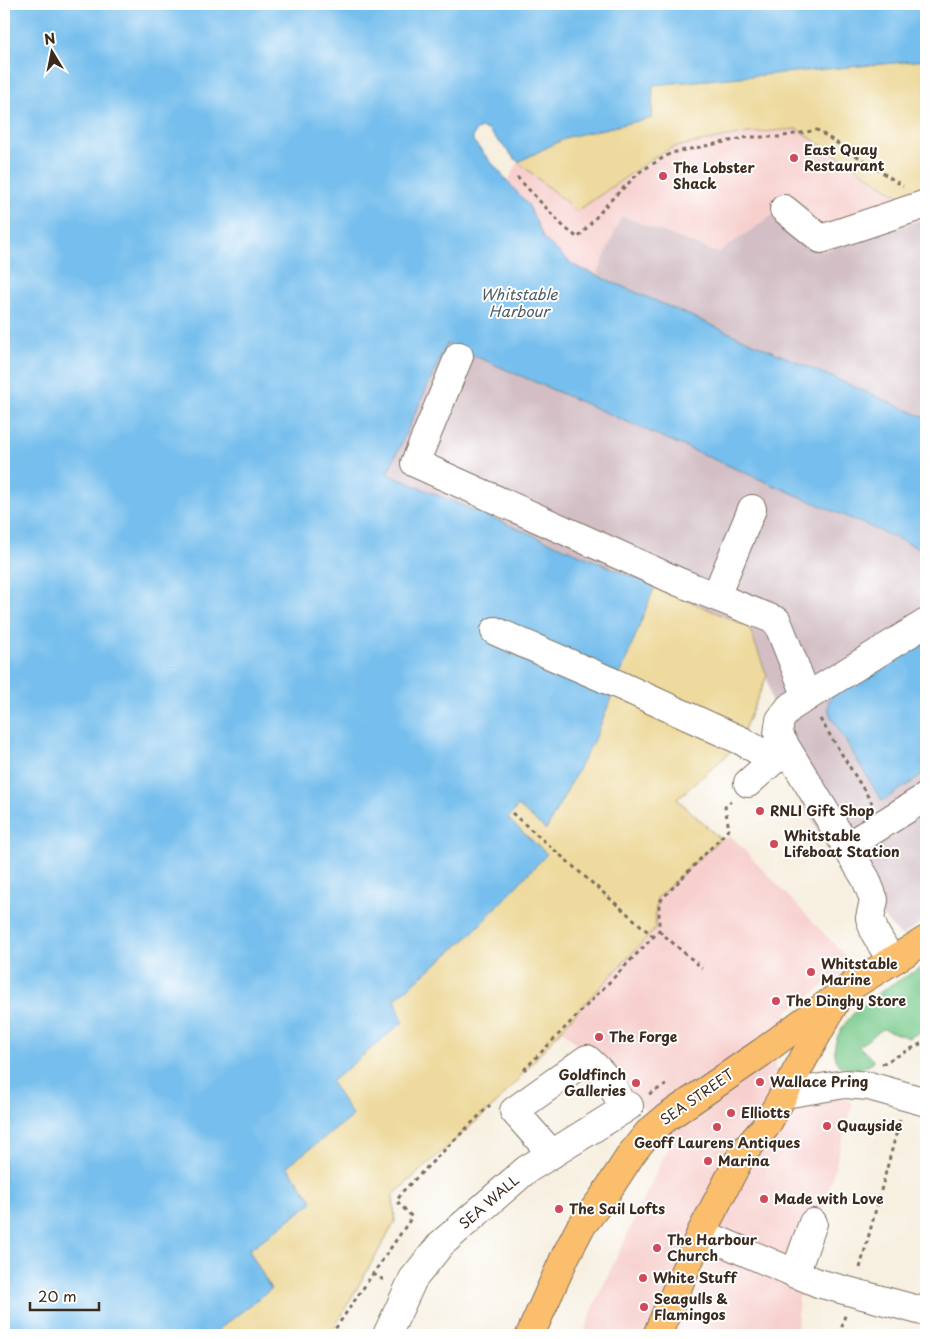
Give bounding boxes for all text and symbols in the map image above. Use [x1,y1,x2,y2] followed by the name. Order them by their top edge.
[42,27,57,50] text: N
[28,28,78,78] north arrow
[804,139,885,176] place label: East Quay Restaurant
[788,152,800,164] marker: East Quay Restaurant
[673,157,755,194] place label: The Lobster Shack
[657,170,669,182] marker: The Lobster Shack
[481,282,558,322] water label: Whitstable Harbour
[770,800,874,821] place label: RNLI Gift Shop
[754,805,766,817] marker: RNLI Gift Shop
[784,825,900,862] place label: Whitstable Lifeboat Station
[768,838,780,850] marker: Whitstable Lifeboat Station
[821,953,898,990] place label: Whitstable Marine
[805,966,817,978] marker: Whitstable Marine
[786,990,906,1011] place label: The Dinghy Store
[770,995,782,1007] marker: The Dinghy Store
[609,1026,678,1047] place label: The Forge
[593,1031,605,1043] marker: The Forge
[656,1063,738,1130] street label: SEA STREET
[559,1064,626,1101] place label: Goldfinch Galleries
[770,1071,868,1092] place label: Wallace Pring
[754,1076,766,1088] marker: Wallace Pring
[630,1077,642,1089] marker: Goldfinch Galleries
[741,1102,790,1123] place label: Elliotts
[725,1107,737,1119] marker: Elliotts
[837,1115,903,1136] place label: Quayside
[821,1120,833,1132] marker: Quayside
[711,1121,723,1133] marker: Geoff Laurens Antiques
[634,1132,800,1153] place label: Geoff Laurens Antiques
[718,1150,770,1171] place label: Marina
[702,1155,714,1167] marker: Marina
[454,1169,523,1234] street label: SEA WALL
[774,1188,884,1209] place label: Made with Love
[758,1193,770,1205] marker: Made with Love
[569,1198,665,1219] place label: The Sail Lofts
[553,1203,565,1215] marker: The Sail Lofts
[667,1229,758,1266] place label: The Harbour Church
[651,1242,663,1254] marker: The Harbour Church
[653,1267,738,1288] place label: White Stuff
[637,1272,649,1284] marker: White Stuff
[30,1279,99,1311] scale bar
[38,1284,77,1307] text: 20 m
[654,1288,728,1325] place label: Seagulls & Flamingos
[638,1301,650,1313] marker: Seagulls & Flamingos

